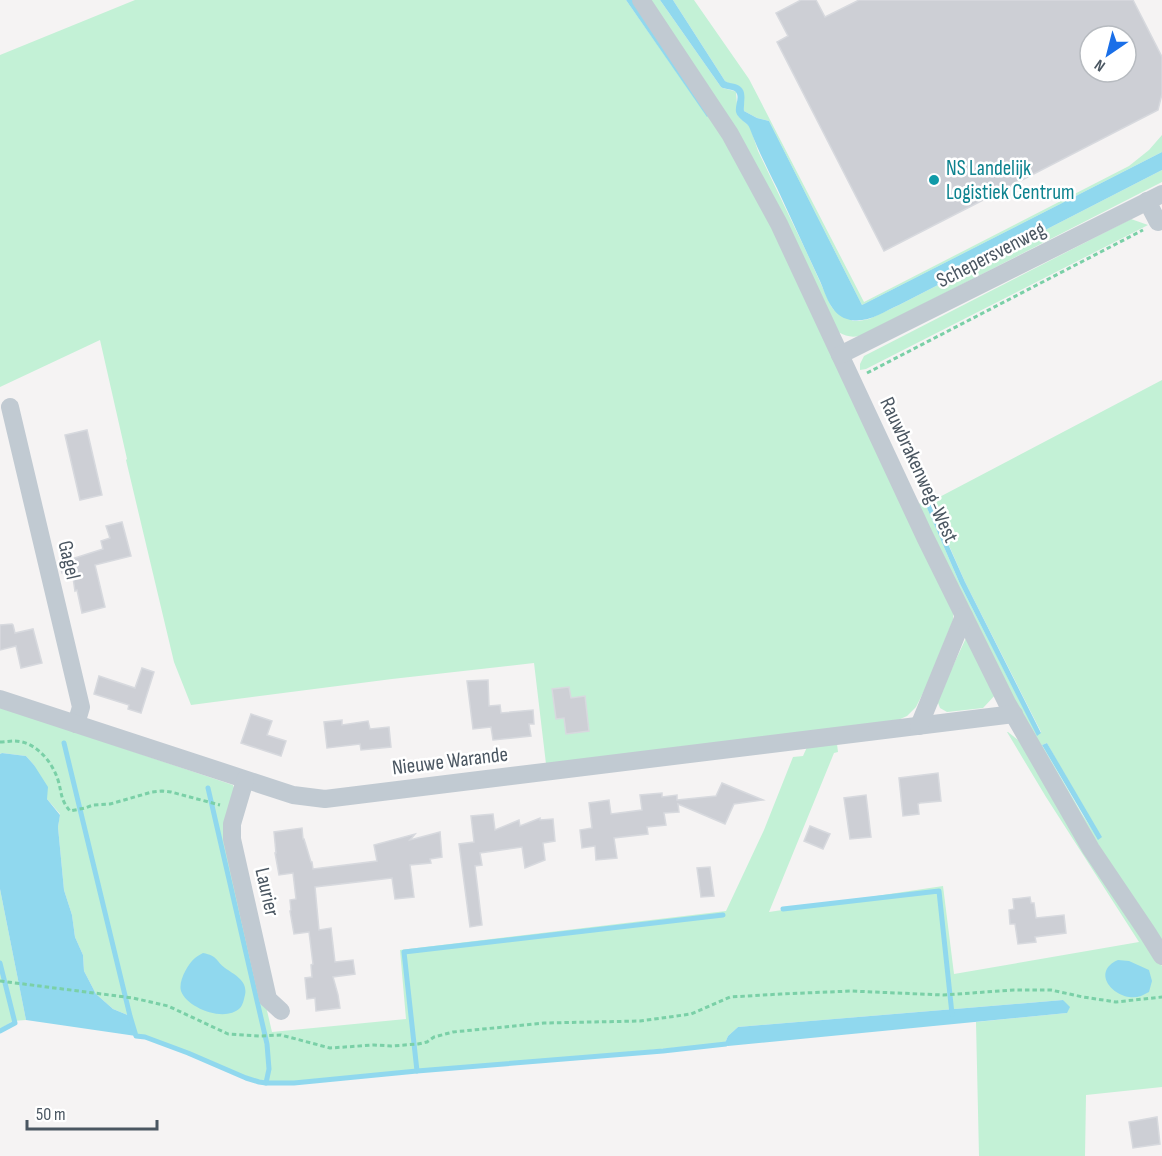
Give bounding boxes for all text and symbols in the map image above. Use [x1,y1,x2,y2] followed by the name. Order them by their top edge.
[1078,24,1138,84] north arrow
[1091,55,1109,75] text: N
[946,156,1074,205] place label: NS Landelijk Logistiek Centrum
[927,173,941,187] marker: NS Landelijk Logistiek Centrum
[932,217,1050,293] street label: Schepersvenweg
[874,393,964,547] street label: Rauwbrakenweg-West
[52,538,86,582] street label: Gagel
[391,741,509,781] street label: Nieuwe Warande
[249,865,285,919] street label: Laurier
[27,1093,158,1131] scale bar
[36,1104,66,1125] text: 50 m

